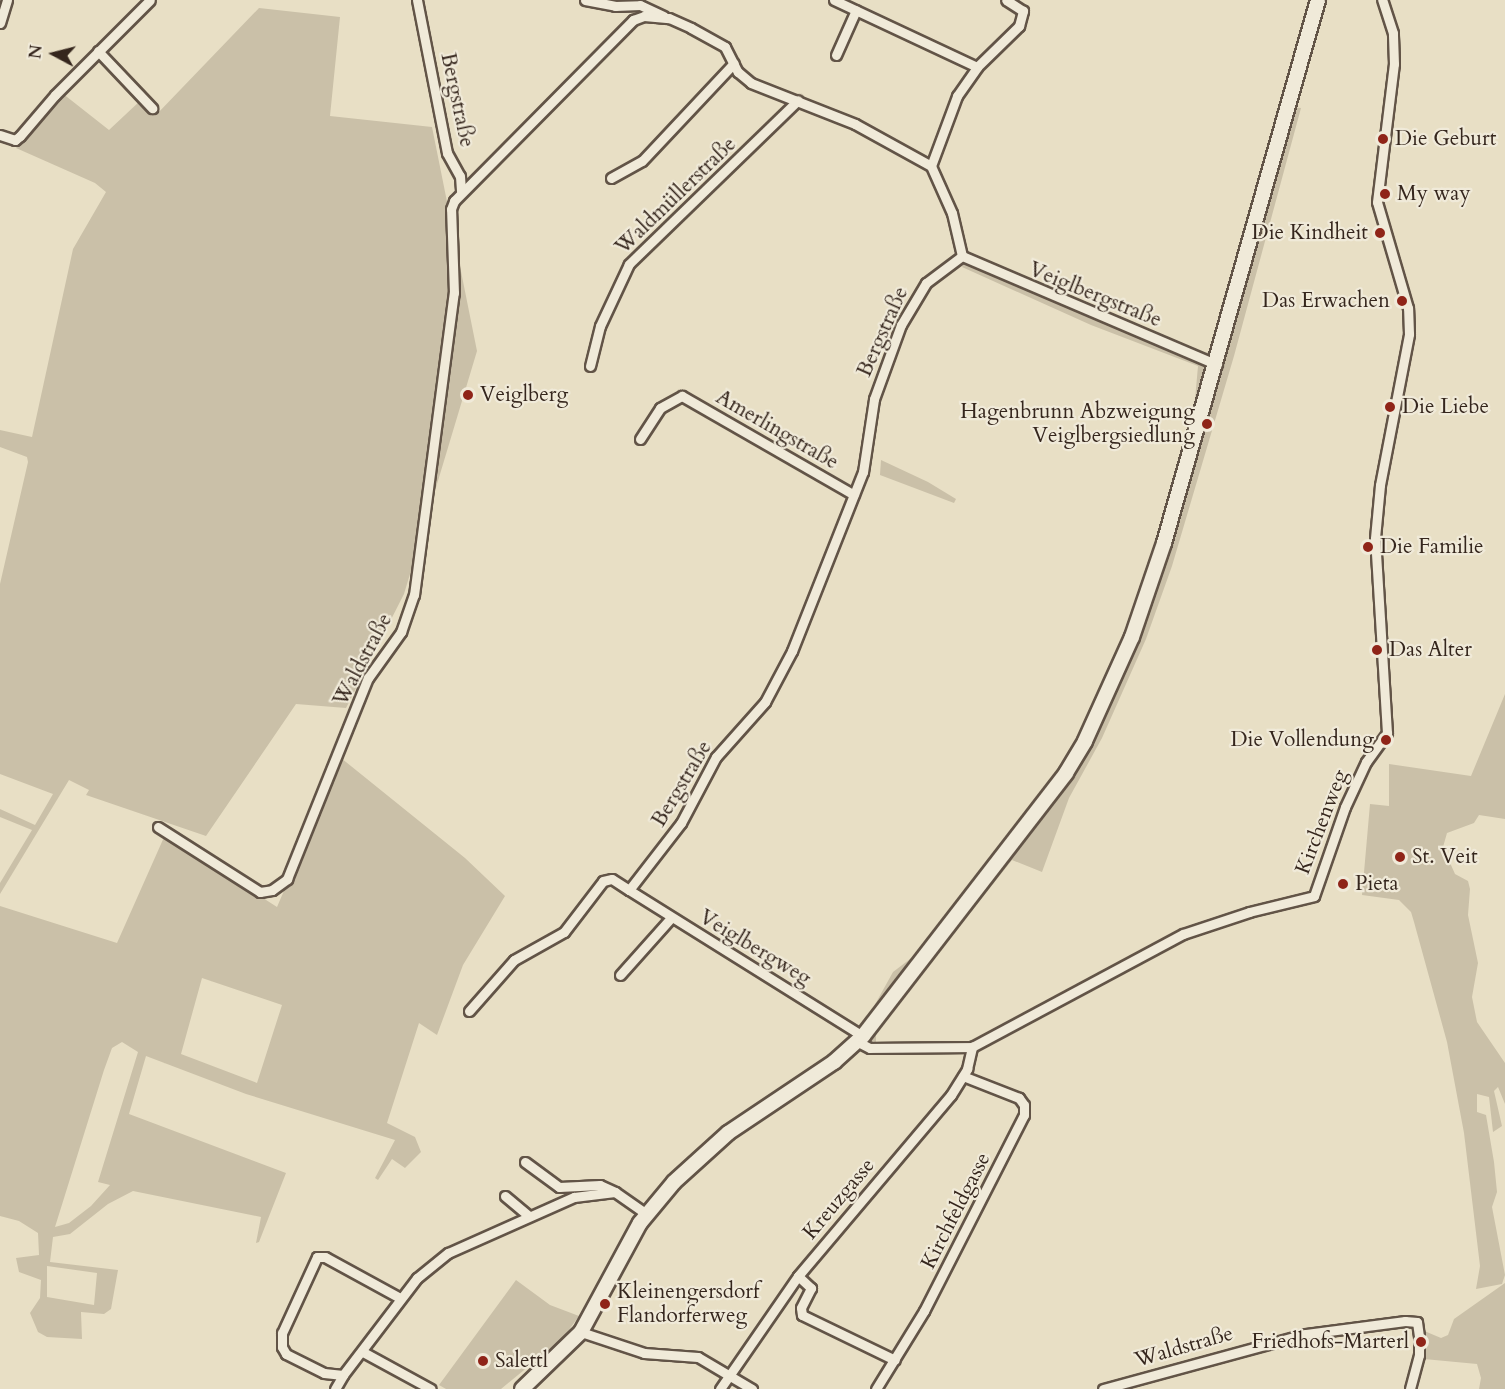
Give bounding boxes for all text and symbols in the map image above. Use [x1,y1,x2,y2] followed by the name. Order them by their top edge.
[24,24,84,84] north arrow
[24,44,48,60] text: N
[435,51,479,149] street label: Bergstraße
[1395,126,1496,152] place label: Die Geburt
[610,132,742,260] street label: Waldmüllerstraße
[1376,132,1390,146] marker: Die Geburt
[1397,181,1471,207] place label: My way
[1378,187,1392,201] marker: My way
[1252,220,1368,246] place label: Die Kindheit
[1373,226,1387,240] marker: Die Kindheit
[1025,257,1165,333] street label: Veiglbergstraße
[852,283,914,381] street label: Bergstraße
[1262,288,1390,314] place label: Das Erwachen
[1395,294,1409,308] marker: Das Erwachen
[480,382,568,408] place label: Veiglberg
[711,385,843,475] street label: Amerlingstraße
[461,388,475,402] marker: Veiglberg
[1402,394,1489,420] place label: Die Liebe
[960,399,1195,449] place label: Hagenbrunn Abzweigung Veiglbergsiedlung
[1383,400,1397,414] marker: Die Liebe
[1200,417,1214,431] marker: Hagenbrunn Abzweigung Veiglbergsiedlung
[1380,534,1484,560] place label: Die Familie
[1361,540,1375,554] marker: Die Familie
[328,609,398,711] street label: Waldstraße
[1389,637,1472,663] place label: Das Alter
[1370,643,1384,657] marker: Das Alter
[1231,727,1374,753] place label: Die Vollendung
[1379,733,1393,747] marker: Die Vollendung
[647,737,717,831] street label: Bergstraße
[1291,766,1353,878] street label: Kirchenweg
[1412,844,1478,870] place label: St. Veit
[1393,850,1407,864] marker: St. Veit
[1355,871,1399,897] place label: Pieta
[1336,877,1350,891] marker: Pieta
[694,905,816,991] street label: Veiglbergweg
[916,1149,996,1273] street label: Kirchfeldgasse
[798,1153,880,1245] street label: Kreuzgasse
[617,1279,759,1329] place label: Kleinengersdorf Flandorferweg
[598,1297,612,1311] marker: Kleinengersdorf Flandorferweg
[1132,1321,1236,1373] street label: Waldstraße
[1251,1329,1409,1355] place label: Friedhofs-Marterl
[1414,1335,1428,1349] marker: Friedhofs-Marterl
[495,1348,548,1374] place label: Salettl
[476,1354,490,1368] marker: Salettl

